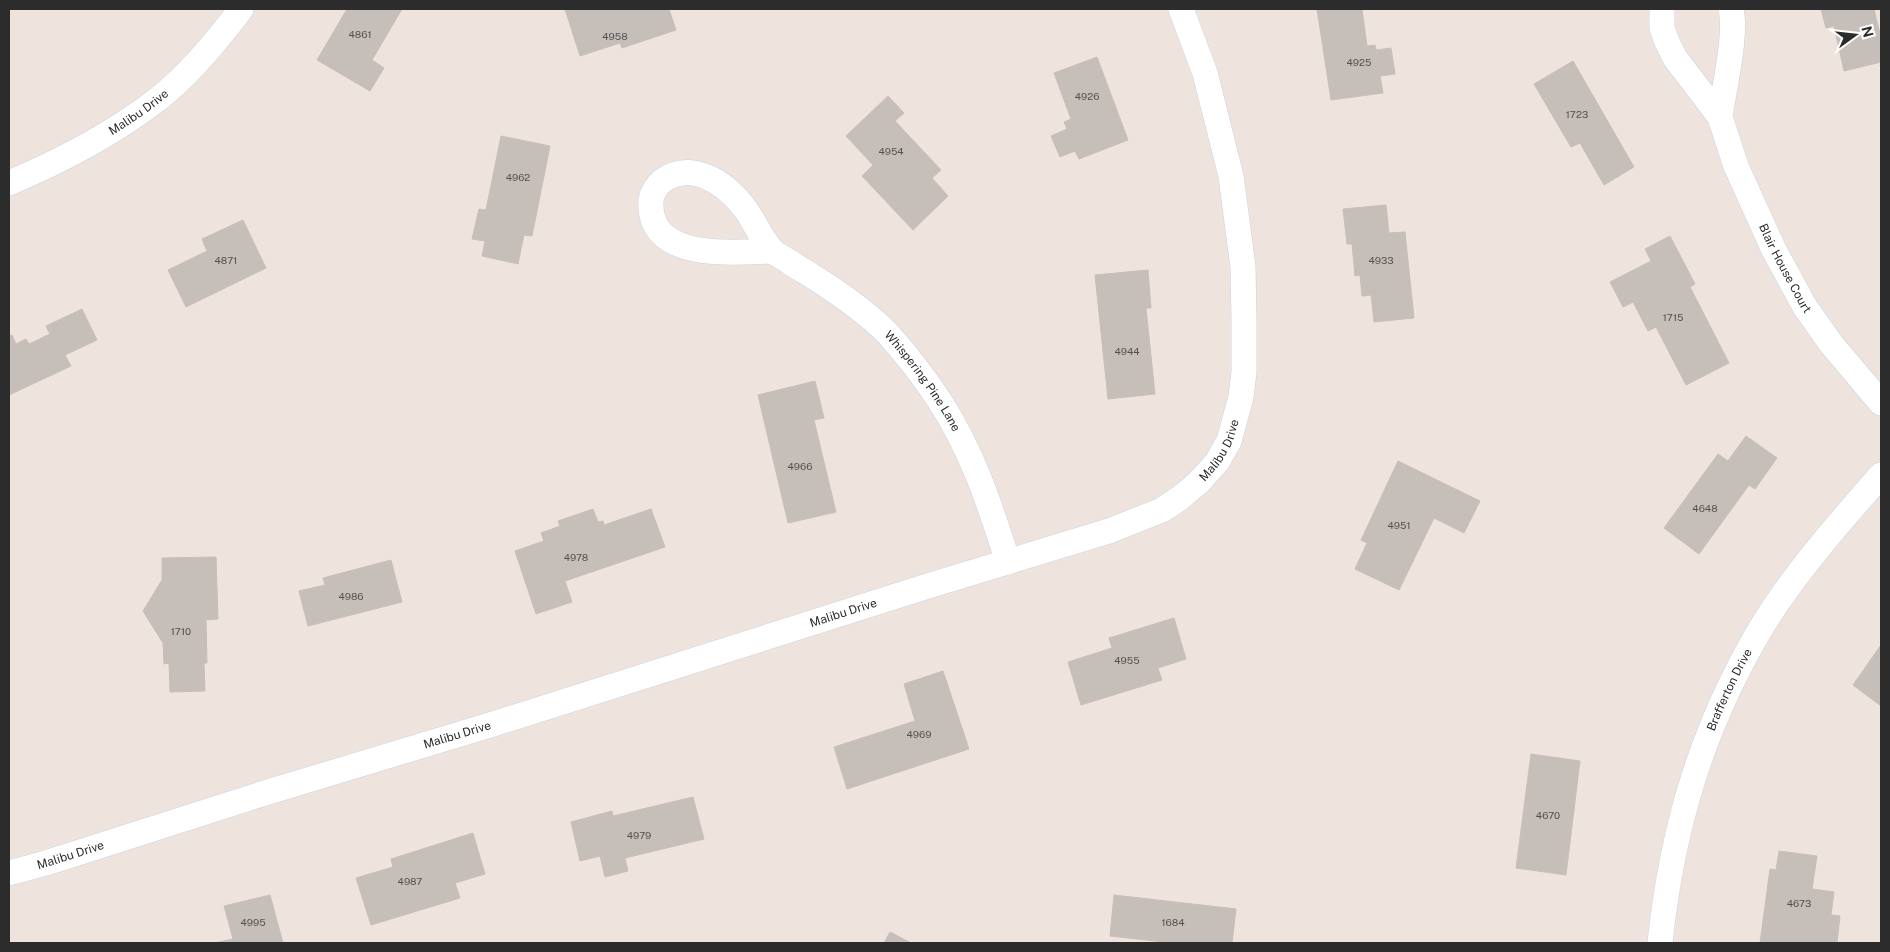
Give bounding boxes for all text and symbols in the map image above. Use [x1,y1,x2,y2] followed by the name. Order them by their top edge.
[1830,10,1880,60] north arrow
[1858,24,1877,39] text: N
[349,28,372,40] house number: 4861
[602,30,628,42] house number: 4958
[1347,56,1371,68] house number: 4925
[106,86,171,138] street label: Malibu Drive
[1075,90,1099,102] house number: 4926
[1566,108,1588,120] house number: 1723
[878,145,904,157] house number: 4954
[506,171,530,183] house number: 4962
[1756,222,1814,316] street label: Blair House Court
[215,254,237,266] house number: 4871
[1369,254,1394,266] house number: 4933
[1663,311,1683,323] house number: 1715
[881,328,963,434] street label: Whispering Pine Lane
[1114,345,1140,357] house number: 4944
[1196,417,1242,484] street label: Malibu Drive
[788,460,812,472] house number: 4966
[1692,502,1718,514] house number: 4648
[1387,519,1411,531] house number: 4951
[564,551,588,563] house number: 4978
[338,590,364,602] house number: 4986
[808,596,879,630] street label: Malibu Drive
[171,625,191,637] house number: 1710
[1704,646,1755,733] street label: Brafferton Drive
[1114,654,1140,666] house number: 4955
[422,718,493,752] street label: Malibu Drive
[907,728,931,740] house number: 4969
[1536,809,1560,821] house number: 4670
[627,829,651,841] house number: 4979
[35,838,106,872] street label: Malibu Drive
[398,875,422,887] house number: 4987
[1787,897,1811,909] house number: 4673
[240,916,266,928] house number: 4995
[1162,916,1184,928] house number: 1684

